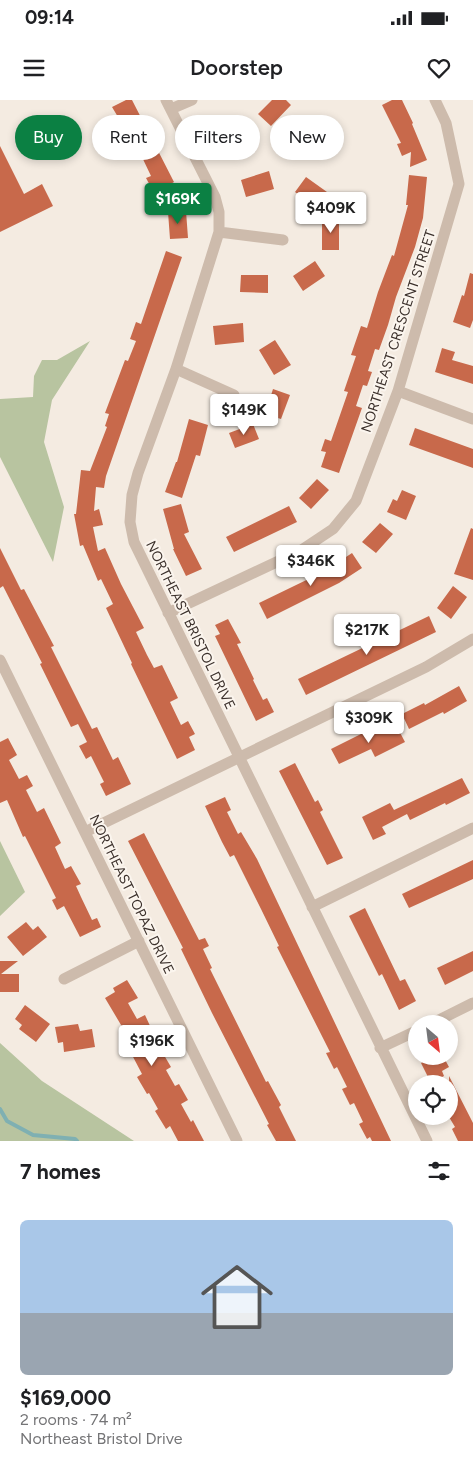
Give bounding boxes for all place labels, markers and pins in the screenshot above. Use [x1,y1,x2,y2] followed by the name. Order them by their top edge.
[143,182,213,225] pin: $169K
[296,192,366,234] pin: $409K
[209,394,279,436] pin: $149K
[276,544,346,587] pin: $346K
[332,614,402,656] pin: $217K
[334,702,404,744] pin: $309K
[117,1024,187,1067] pin: $196K

